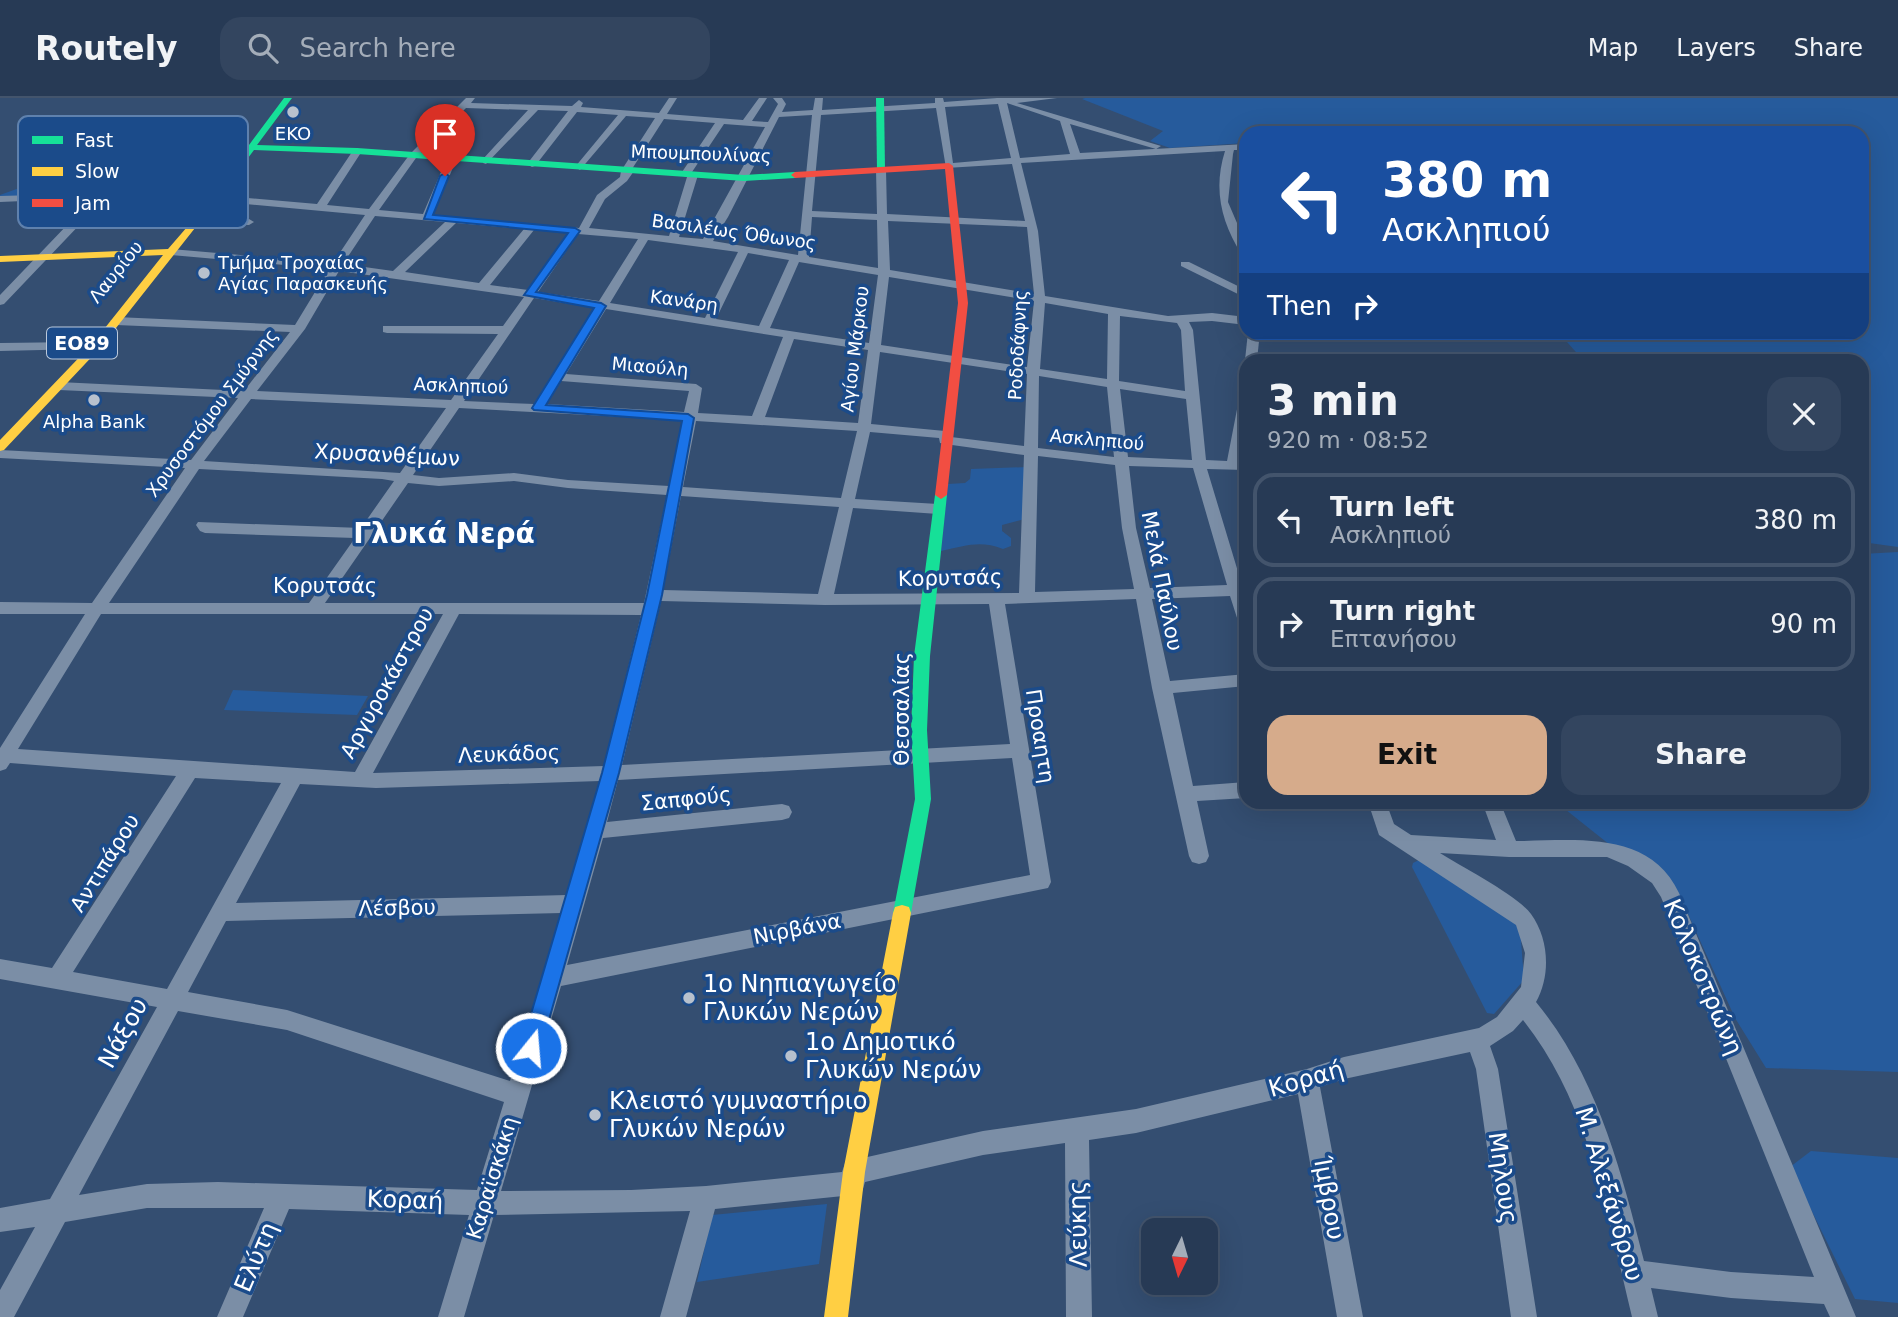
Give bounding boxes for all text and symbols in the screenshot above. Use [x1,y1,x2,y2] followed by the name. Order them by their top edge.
[220,17,710,80] search box
[35,29,178,68] text: Routely
[244,29,282,67] icon: search
[300,33,456,63] text: Search here
[1588,34,1638,62] text: Map
[1676,34,1756,62] text: Layers
[1794,34,1863,62] text: Share
[285,104,301,120] marker: EKO
[415,104,475,176] pin
[426,115,464,153] icon: arrive
[18,116,248,228] legend
[275,123,311,144] place label: EKO
[75,129,113,151] text: Fast
[630,141,772,166] street label: Μπουμπουλίνας
[1382,152,1552,209] text: 380 m
[1267,154,1358,245] icon: left
[75,160,120,182] text: Slow
[74,192,111,214] text: Jam
[651,210,818,253] street label: Βασιλέως Όθωνος
[1382,211,1550,249] text: Ασκληπιού
[84,236,147,307] street label: Λαυρίου
[217,252,388,294] place label: Τμήμα Τροχαίας Αγίας Παρασκευής
[196,265,212,281] marker: Τμήμα Τροχαίας Αγίας Παρασκευής
[649,285,719,316] street label: Κανάρη
[836,285,873,413] street label: Αγίου Μάρκου
[1346,287,1384,325] icon: right
[1004,289,1031,401] street label: Ροδοδάφνης
[1267,291,1332,321] text: Then
[141,324,282,501] street label: Χρυσοστόμου Σμύρνης
[47,328,117,358] road number: ΕΟ89
[611,353,689,380] street label: Μιαούλη
[413,373,509,398] street label: Ασκληπιού
[1267,376,1399,425] text: 3 min
[1767,377,1841,451] button: close
[86,392,102,408] marker: Alpha Bank
[43,411,146,432] place label: Alpha Bank
[1049,425,1145,454] street label: Ασκληπιού
[1267,427,1429,453] text: 920 m · 08:52
[314,439,460,471] street label: Χρυσανθέμων
[1330,492,1454,522] text: Turn left
[1271,501,1309,539] icon: left
[1754,505,1837,535] text: 380 m
[1137,509,1187,653] street label: Μελά Παύλου
[353,517,535,550] district label: Γλυκά Νερά
[1330,522,1451,548] text: Ασκληπιού
[898,565,1002,591] street label: Κορυτσάς
[273,574,377,598] street label: Κορυτσάς
[1330,596,1475,626] text: Turn right
[336,603,438,763] street label: Αργυροκάστρου
[1271,605,1309,643] icon: right
[1770,609,1837,639] text: 90 m
[1330,626,1457,652] text: Επτανήσου
[890,652,914,766] street label: Θεσσαλίας
[1021,687,1059,785] street label: Προαητη
[1267,715,1547,795] button: Exit
[1561,715,1841,795] button: Share
[458,740,560,768] street label: Λευκάδος
[640,782,732,816] street label: Σαπφούς
[65,810,145,916] street label: Αντιπάρου
[358,895,436,921] street label: Λέσβου
[1658,895,1748,1059] street label: Κολοκοτρώνη
[751,909,843,949] street label: Νιρβάνα
[703,970,896,1026] place label: 1ο Νηπιαγωγείο Γλυκών Νερών
[681,990,697,1006] marker: 1ο Νηπιαγωγείο Γλυκών Νερών
[92,993,154,1073] street label: Νάξου
[494,1011,568,1085] position arrow
[805,1028,981,1084] place label: 1ο Δημοτικό Γλυκών Νερών
[783,1048,799,1064] marker: 1ο Δημοτικό Γλυκών Νερών
[1265,1055,1347,1103] street label: Κοραή
[609,1087,868,1143] place label: Κλειστό γυμναστήριο Γλυκών Νερών
[1569,1104,1649,1284] street label: Μ. Αλεξάνδρου
[587,1107,603,1123] marker: Κλειστό γυμναστήριο Γλυκών Νερών
[462,1114,522,1242] street label: Καραϊσκάκη
[1483,1130,1523,1226] street label: Μηλους
[1308,1153,1350,1242] street label: Ίμβρου
[1063,1180,1093,1268] street label: Λεύκης
[366,1185,444,1215] street label: Κοραή
[229,1218,283,1296] street label: Ελύτη
[1141,1218,1218,1295] north arrow
[1141,1218,1218,1295] map controls

